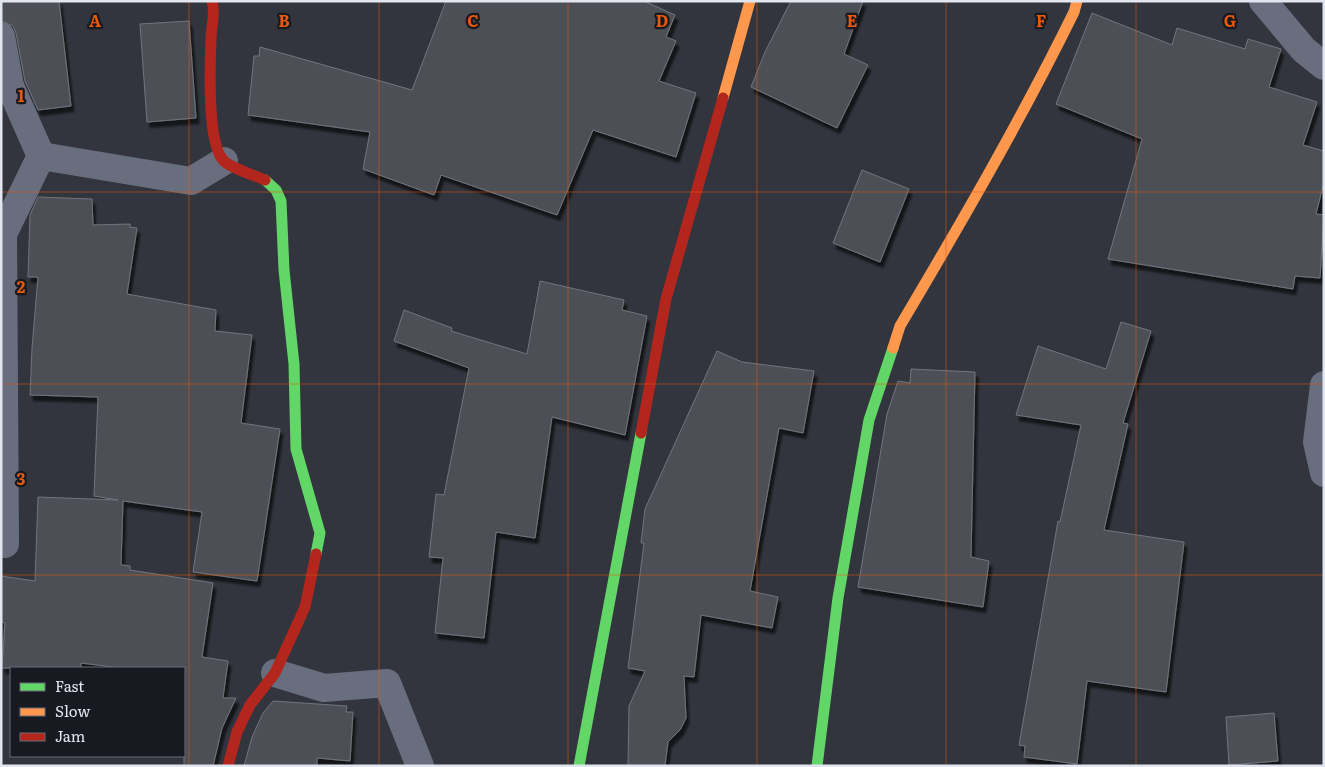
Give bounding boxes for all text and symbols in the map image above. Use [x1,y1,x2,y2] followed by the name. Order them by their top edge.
[89,8,101,32] text: A
[278,8,290,32] text: B
[467,8,479,32] text: C
[656,8,668,32] text: D
[847,8,858,32] text: E
[1036,8,1046,32] text: F
[1224,8,1236,32] text: G
[18,83,25,107] text: 1
[17,274,26,298] text: 2
[17,466,26,490] text: 3
[10,667,185,757] legend
[55,674,84,697] text: Fast
[55,699,90,722] text: Slow
[55,724,86,747] text: Jam

